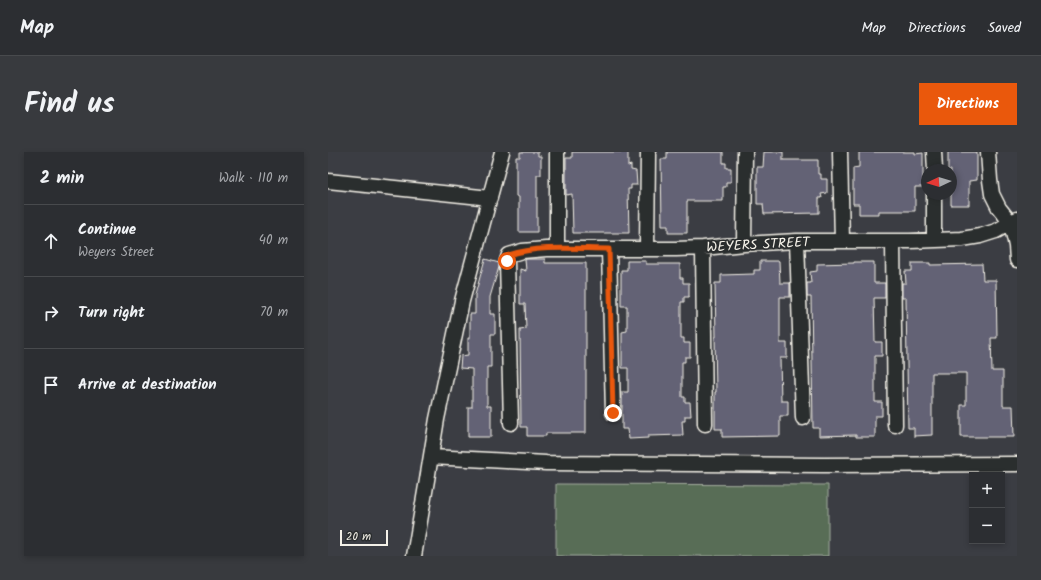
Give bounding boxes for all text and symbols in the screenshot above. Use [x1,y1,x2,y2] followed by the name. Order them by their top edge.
[20,13,54,43] text: Map
[861,17,886,39] text: Map
[908,17,966,39] text: Directions
[988,17,1021,39] text: Saved
[24,82,115,127] text: Find us
[919,83,1017,125] button: Directions
[921,164,957,200] north arrow
[40,165,84,192] text: 2 min
[219,168,288,189] text: Walk · 110 m
[78,218,136,242] text: Continue
[40,230,62,252] icon: ahead
[259,230,288,251] text: 40 m
[706,231,812,259] street label: WEYERS STREET
[78,242,154,263] text: Weyers Street
[498,252,516,270] route start
[78,301,145,325] text: Turn right
[40,302,62,324] icon: right
[260,302,288,323] text: 70 m
[78,373,217,397] text: Arrive at destination
[40,374,62,396] icon: arrive
[604,404,622,422] route end
[969,472,1005,544] map controls
[969,472,1005,508] button: +
[969,508,1005,544] button: −
[340,528,388,547] scale bar
[346,528,371,546] text: 20 m

